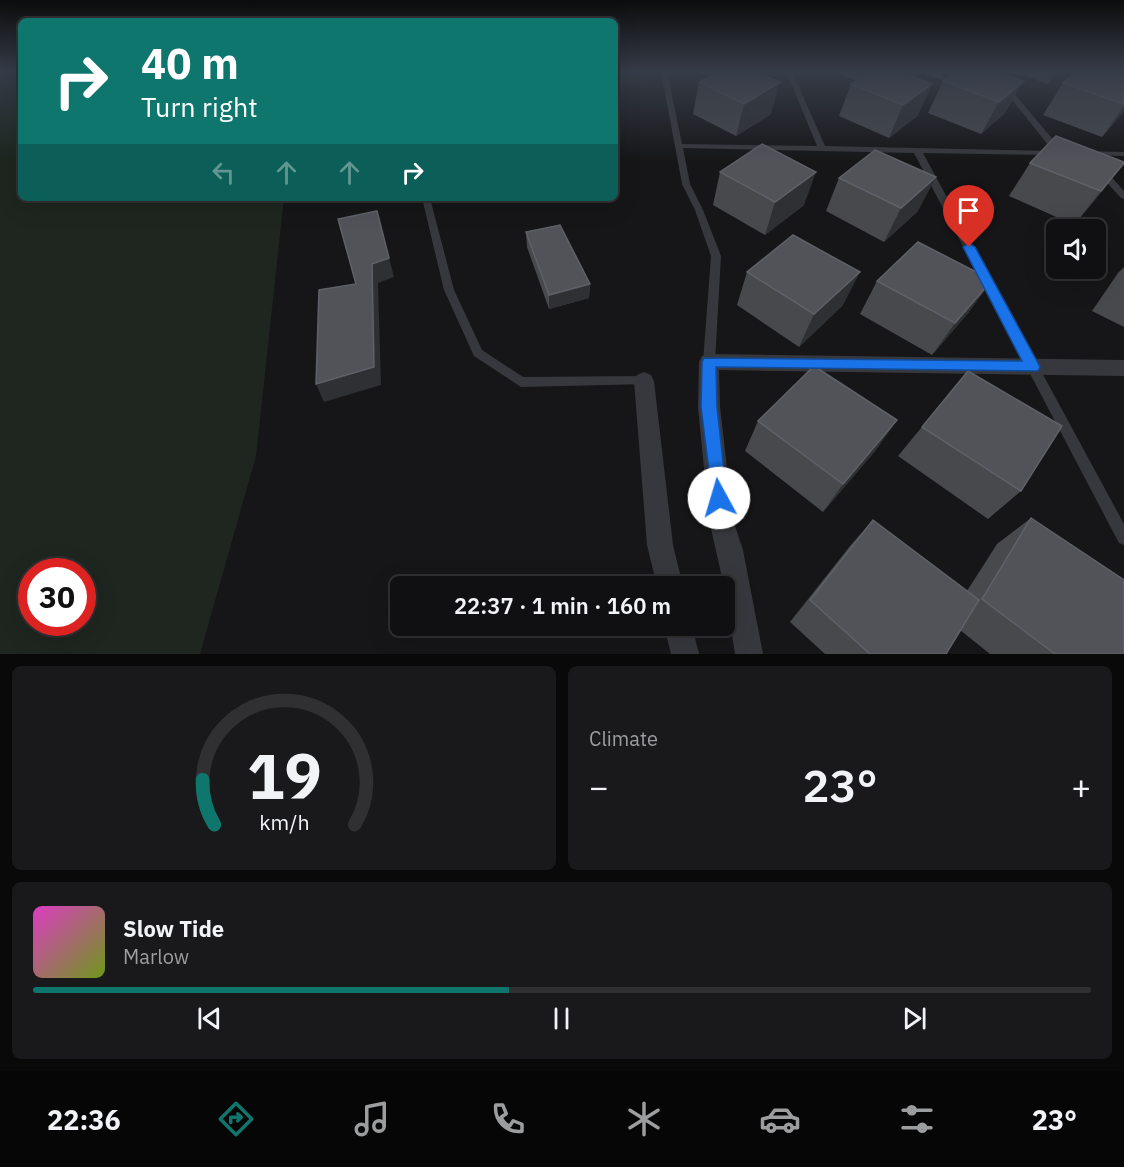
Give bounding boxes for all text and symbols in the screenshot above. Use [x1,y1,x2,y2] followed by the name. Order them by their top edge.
[141,36,239,91] text: 40 m
[42,42,120,120] icon: right
[141,89,258,124] text: Turn right
[207,156,240,189] icon: left
[270,156,303,189] icon: ahead
[333,156,366,189] icon: ahead
[396,156,429,189] icon: right
[943,185,994,247] pin
[952,194,985,227] icon: arrive
[1046,219,1106,279] map controls
[1046,219,1106,279] button: sound
[687,466,751,530] position arrow
[18,558,96,636] speed limit sign: 30
[454,591,671,620] text: 22:37 · 1 min · 160 m
[589,725,658,752] text: Climate
[247,735,321,816] text: 19
[802,756,878,814] text: 23°
[589,765,609,808] text: −
[1071,765,1091,808] text: +
[259,808,309,836] text: km/h
[123,914,224,943] text: Slow Tide
[123,943,189,970] text: Marlow
[193,1002,226,1035] icon: previous
[545,1002,578,1035] icon: pause
[898,1002,931,1035] icon: next
[215,1098,257,1140] icon: directions
[351,1098,393,1140] icon: music
[487,1098,529,1140] icon: phone
[623,1098,665,1140] icon: climate
[759,1098,801,1140] icon: car
[896,1098,938,1140] icon: filters
[47,1102,121,1137] text: 22:36
[1032,1102,1077,1137] text: 23°

